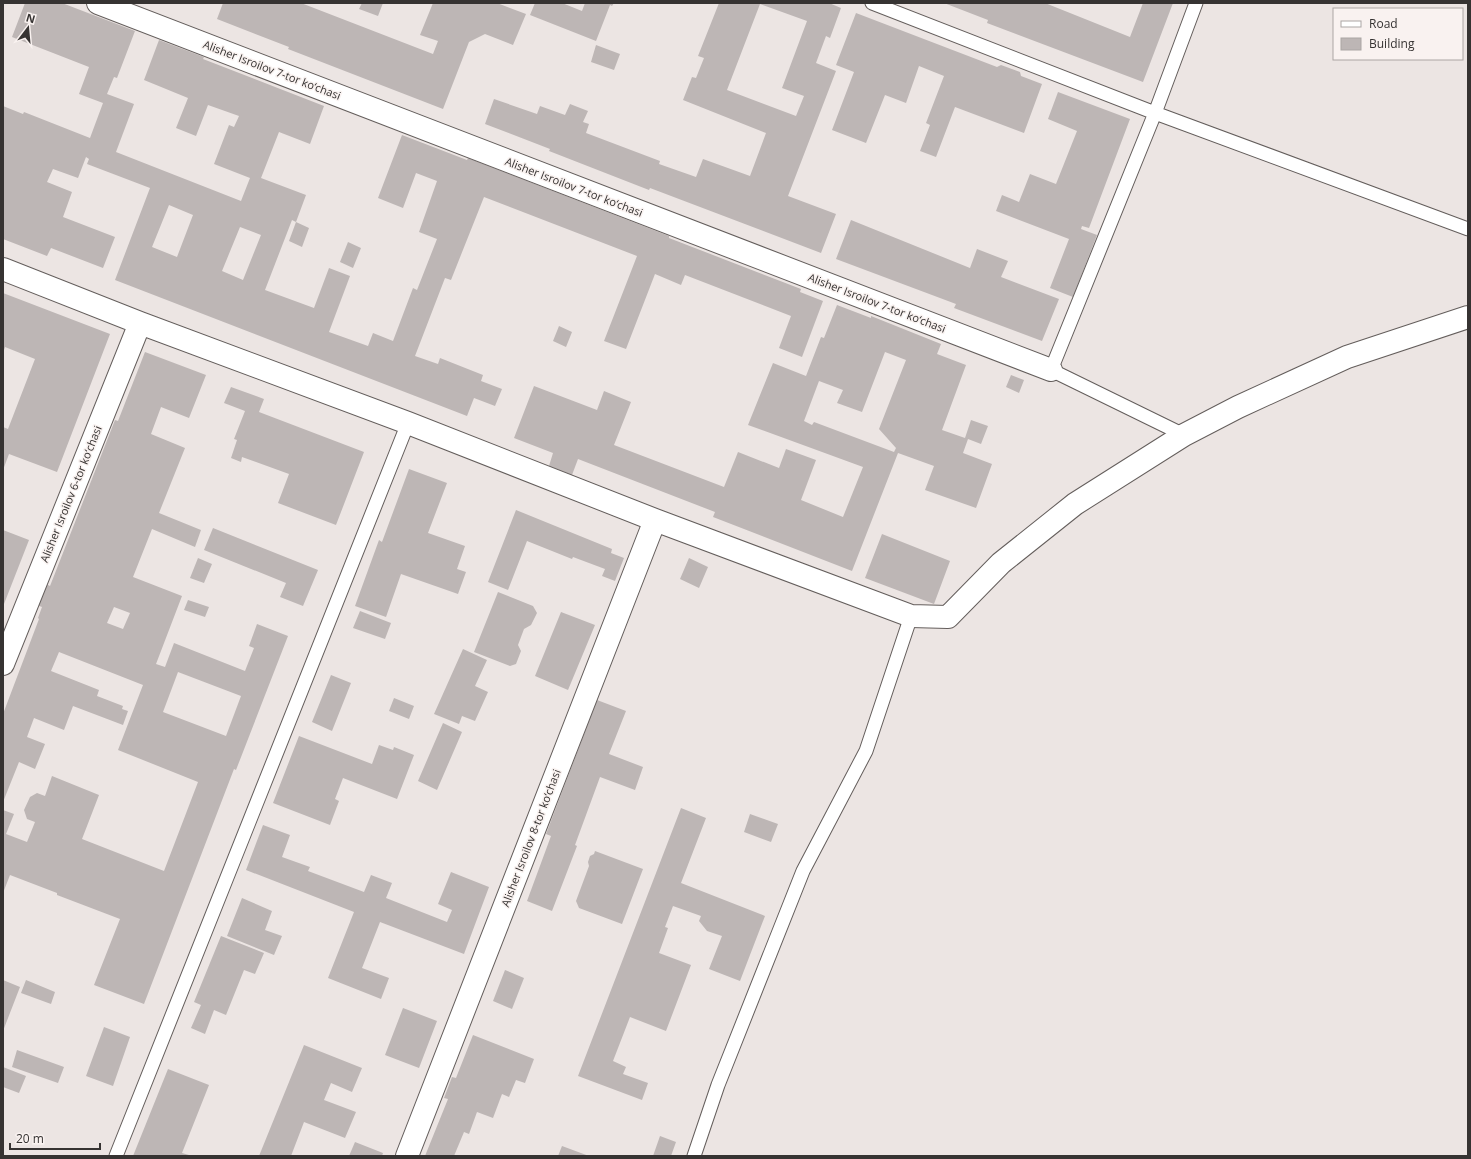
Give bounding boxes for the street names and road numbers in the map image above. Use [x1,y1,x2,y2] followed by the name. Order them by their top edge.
[201,36,343,103] street label: Alisher Isroilov 7-tor ko‘chasi
[503,153,645,220] street label: Alisher Isroilov 7-tor ko‘chasi
[806,269,948,336] street label: Alisher Isroilov 7-tor ko‘chasi
[36,423,105,564] street label: Alisher Isroilov 6-tor ko‘chasi
[497,767,564,909] street label: Alisher Isroilov 8-tor ko‘chasi

